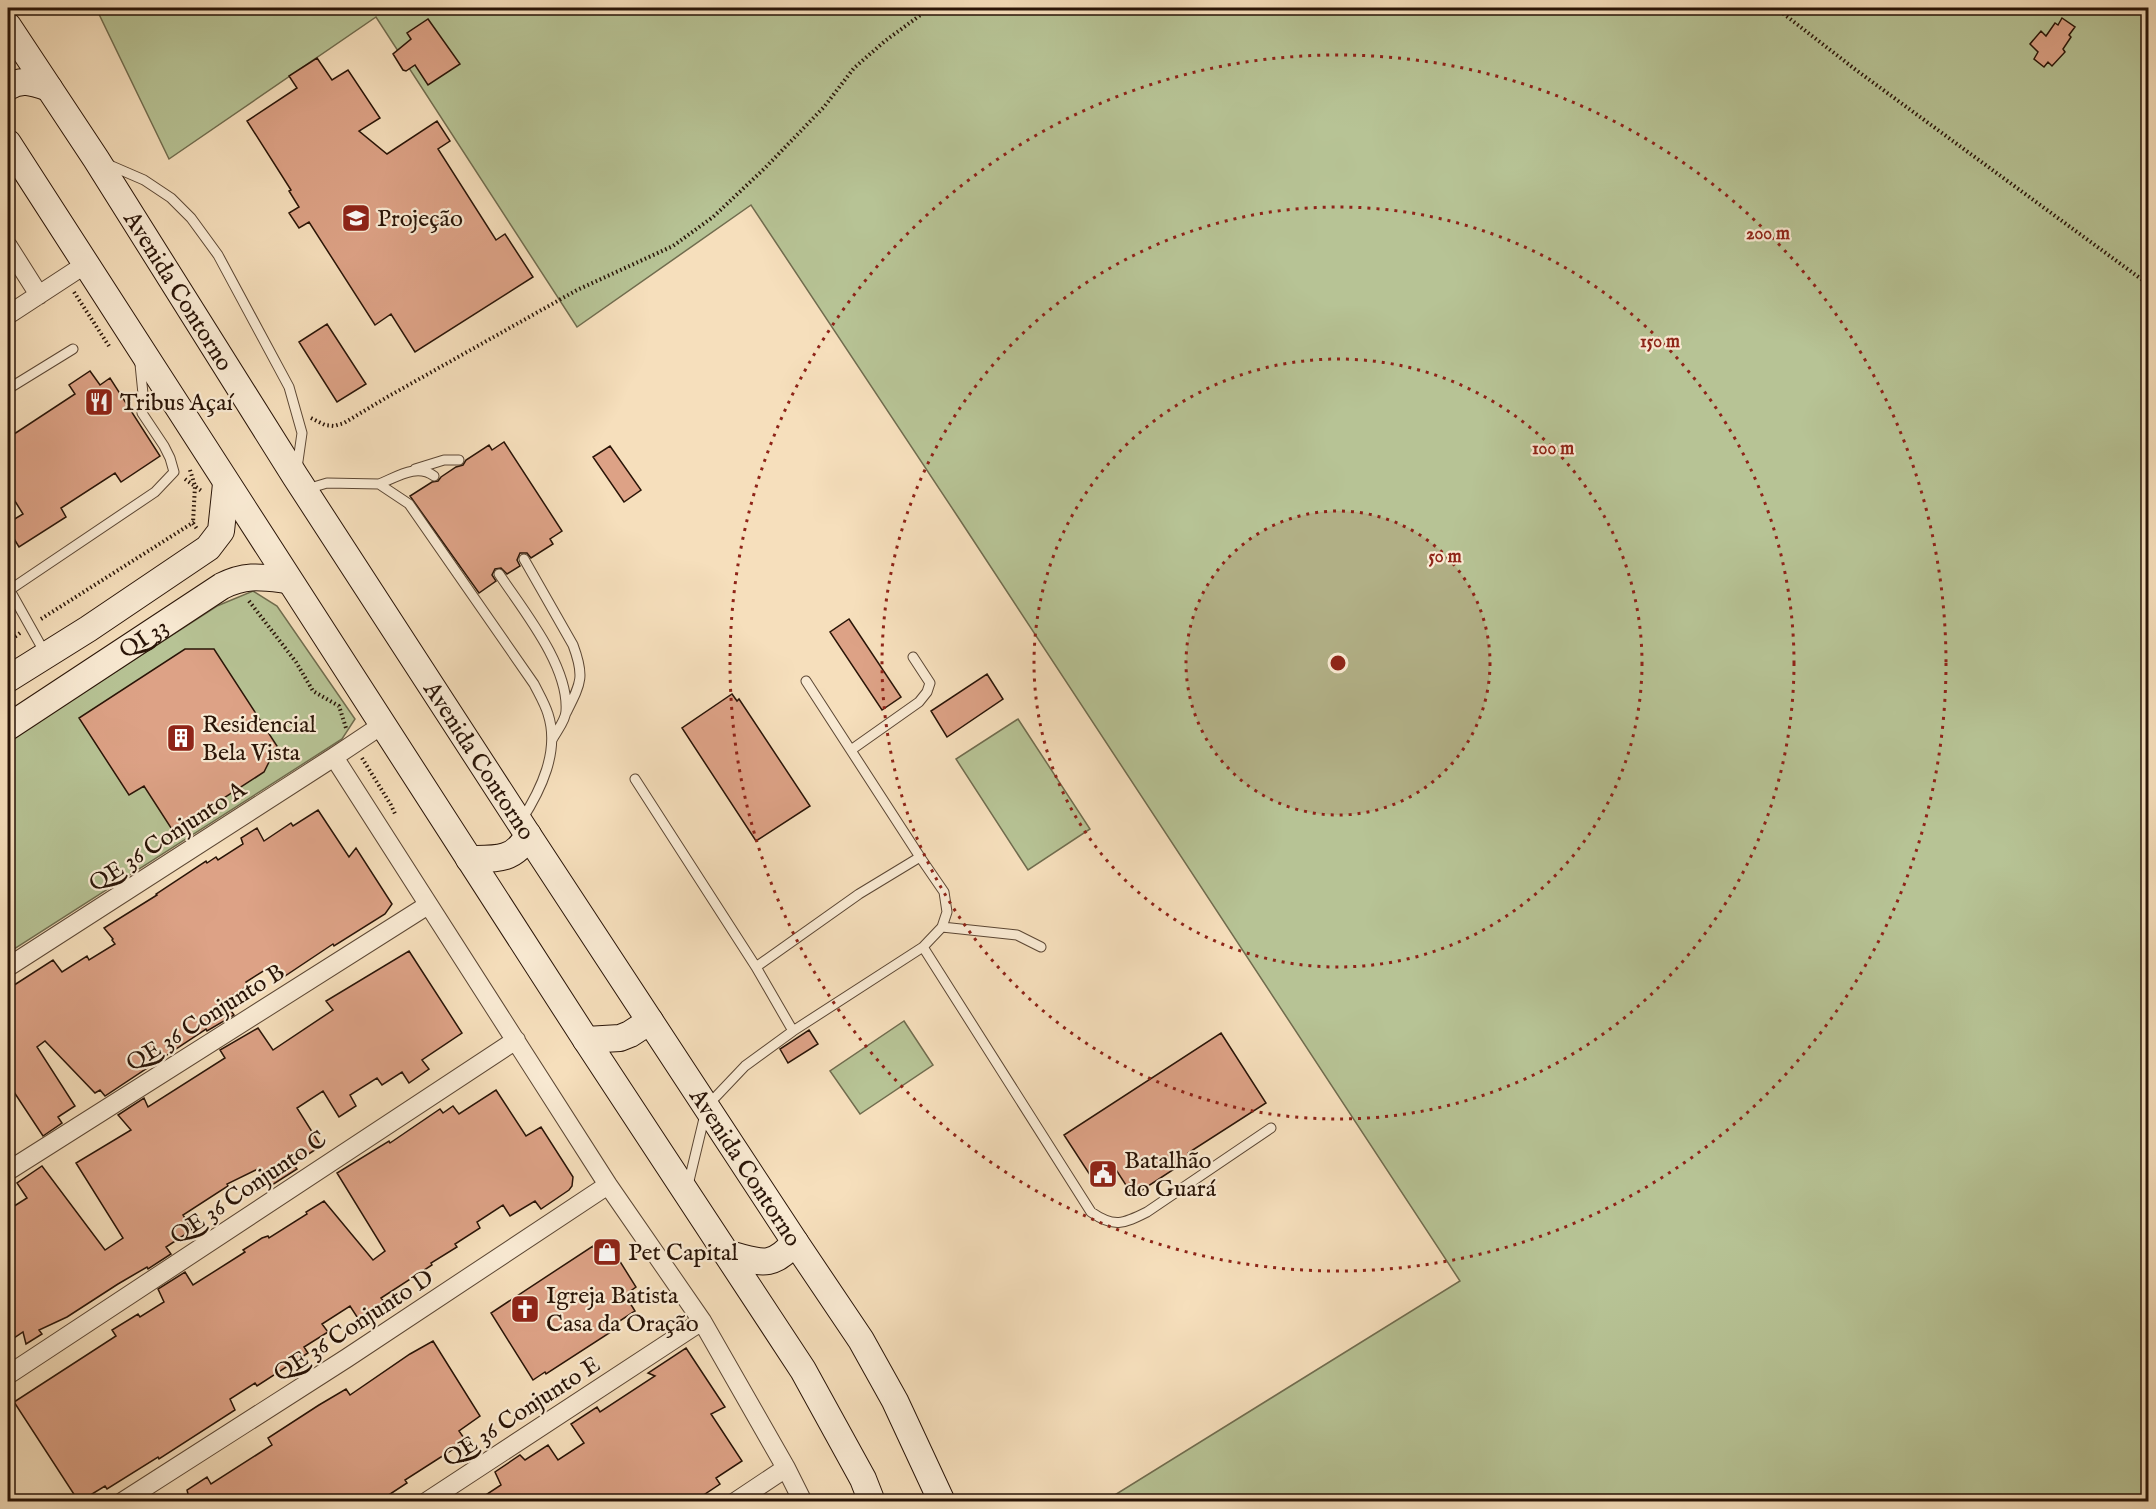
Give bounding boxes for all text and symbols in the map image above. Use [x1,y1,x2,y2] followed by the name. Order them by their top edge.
[340,202,372,234] school or university icon: Projeção
[377,204,463,235] place label: Projeção
[115,205,239,377] street label: Avenida Contorno
[1746,223,1790,246] text: 200 m
[1640,331,1680,354] text: 150 m
[83,386,115,418] restaurant icon: Tribus Açaí
[120,388,235,419] place label: Tribus Açaí
[1532,438,1574,461] text: 100 m
[1428,546,1462,569] text: 50 m
[113,612,175,667] street label: QI 33
[1328,653,1348,673] centre of rings
[415,675,541,847] street label: Avenida Contorno
[202,710,317,769] place label: Residencial Bela Vista
[165,722,197,754] building icon: Residencial Bela Vista
[83,774,253,900] street label: QE 36 Conjunto A
[121,957,291,1079] street label: QE 36 Conjunto B
[681,1082,808,1253] street label: Avenida Contorno
[164,1124,333,1252] street label: QE 36 Conjunto C
[1124,1146,1217,1205] place label: Batalhão do Guará
[1087,1158,1119,1190] public building icon: Batalhão do Guará
[591,1236,623,1268] shop icon: Pet Capital
[628,1238,738,1269] place label: Pet Capital
[268,1263,440,1390] street label: QE 36 Conjunto D
[546,1281,699,1340] place label: Igreja Batista Casa da Oração
[509,1293,541,1325] church icon: Igreja Batista Casa da Oração
[437,1350,607,1475] street label: QE 36 Conjunto E

